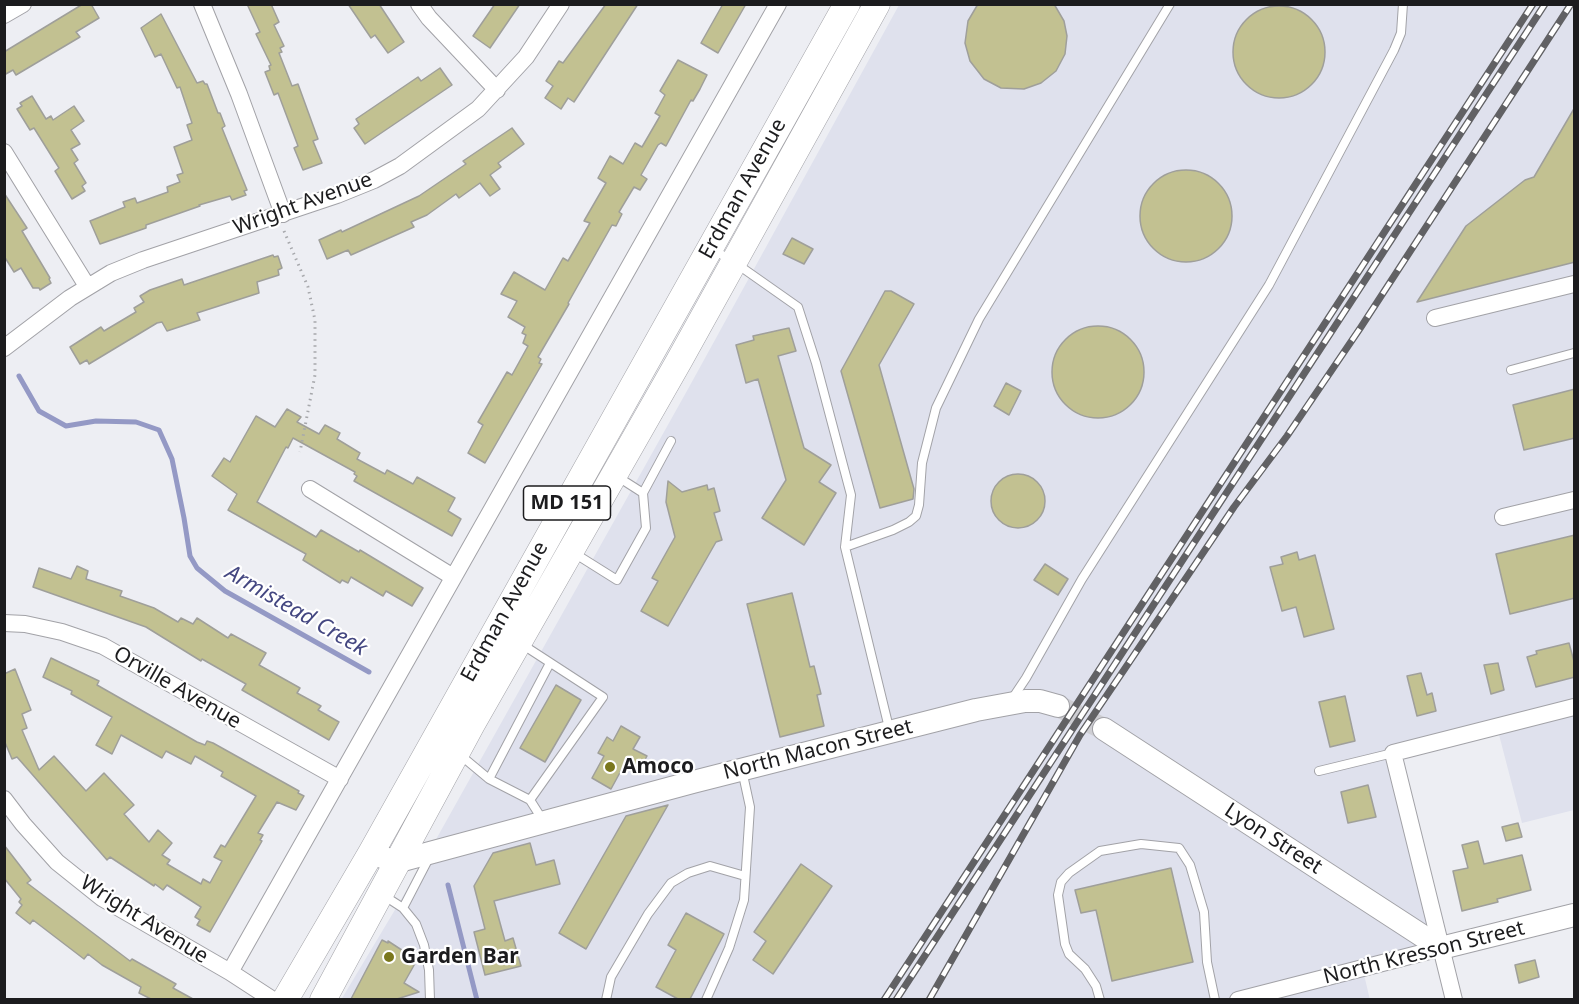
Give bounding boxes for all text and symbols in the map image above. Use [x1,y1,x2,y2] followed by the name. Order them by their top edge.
[694,114,792,264] street label: Erdman Avenue
[230,167,376,241] street label: Wright Avenue
[524,486,610,520] road number: MD 151
[456,537,554,687] street label: Erdman Avenue
[221,560,371,662] water label: Armistead Creek
[109,641,245,735] street label: Orville Avenue
[721,714,915,786] street label: North Macon Street
[622,754,694,780] place label: Amoco
[603,760,617,774] marker: Amoco
[1219,798,1327,880] street label: Lyon Street
[75,871,213,969] street label: Wright Avenue
[1321,916,1527,990] street label: North Kresson Street
[401,944,519,970] place label: Garden Bar
[382,950,396,964] marker: Garden Bar

